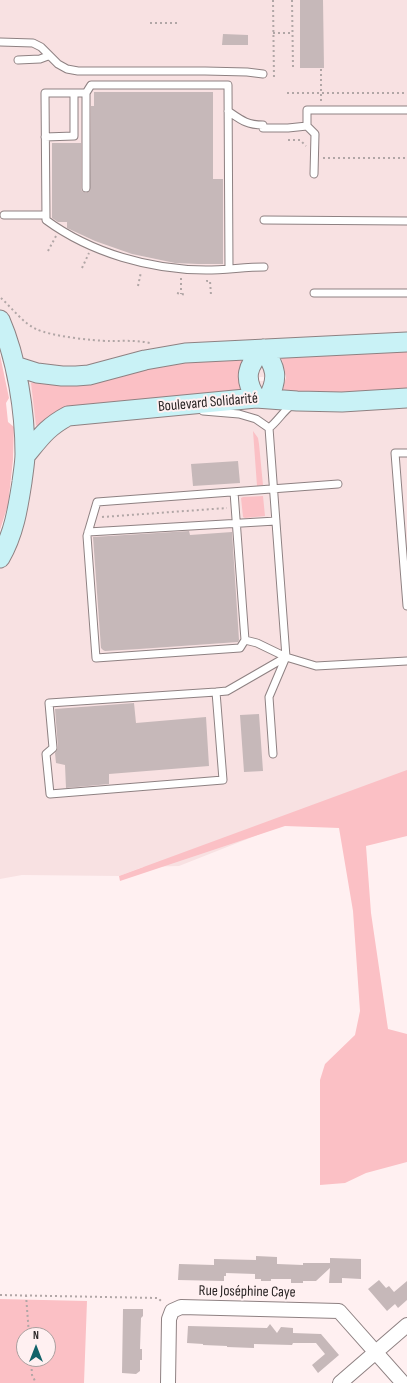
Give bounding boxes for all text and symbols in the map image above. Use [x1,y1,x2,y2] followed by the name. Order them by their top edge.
[157,390,259,416] street label: Boulevard Solidarité
[198,1282,296,1302] street label: Rue Joséphine Caye
[16,1327,56,1367] north arrow
[33,1329,39,1342] text: N

